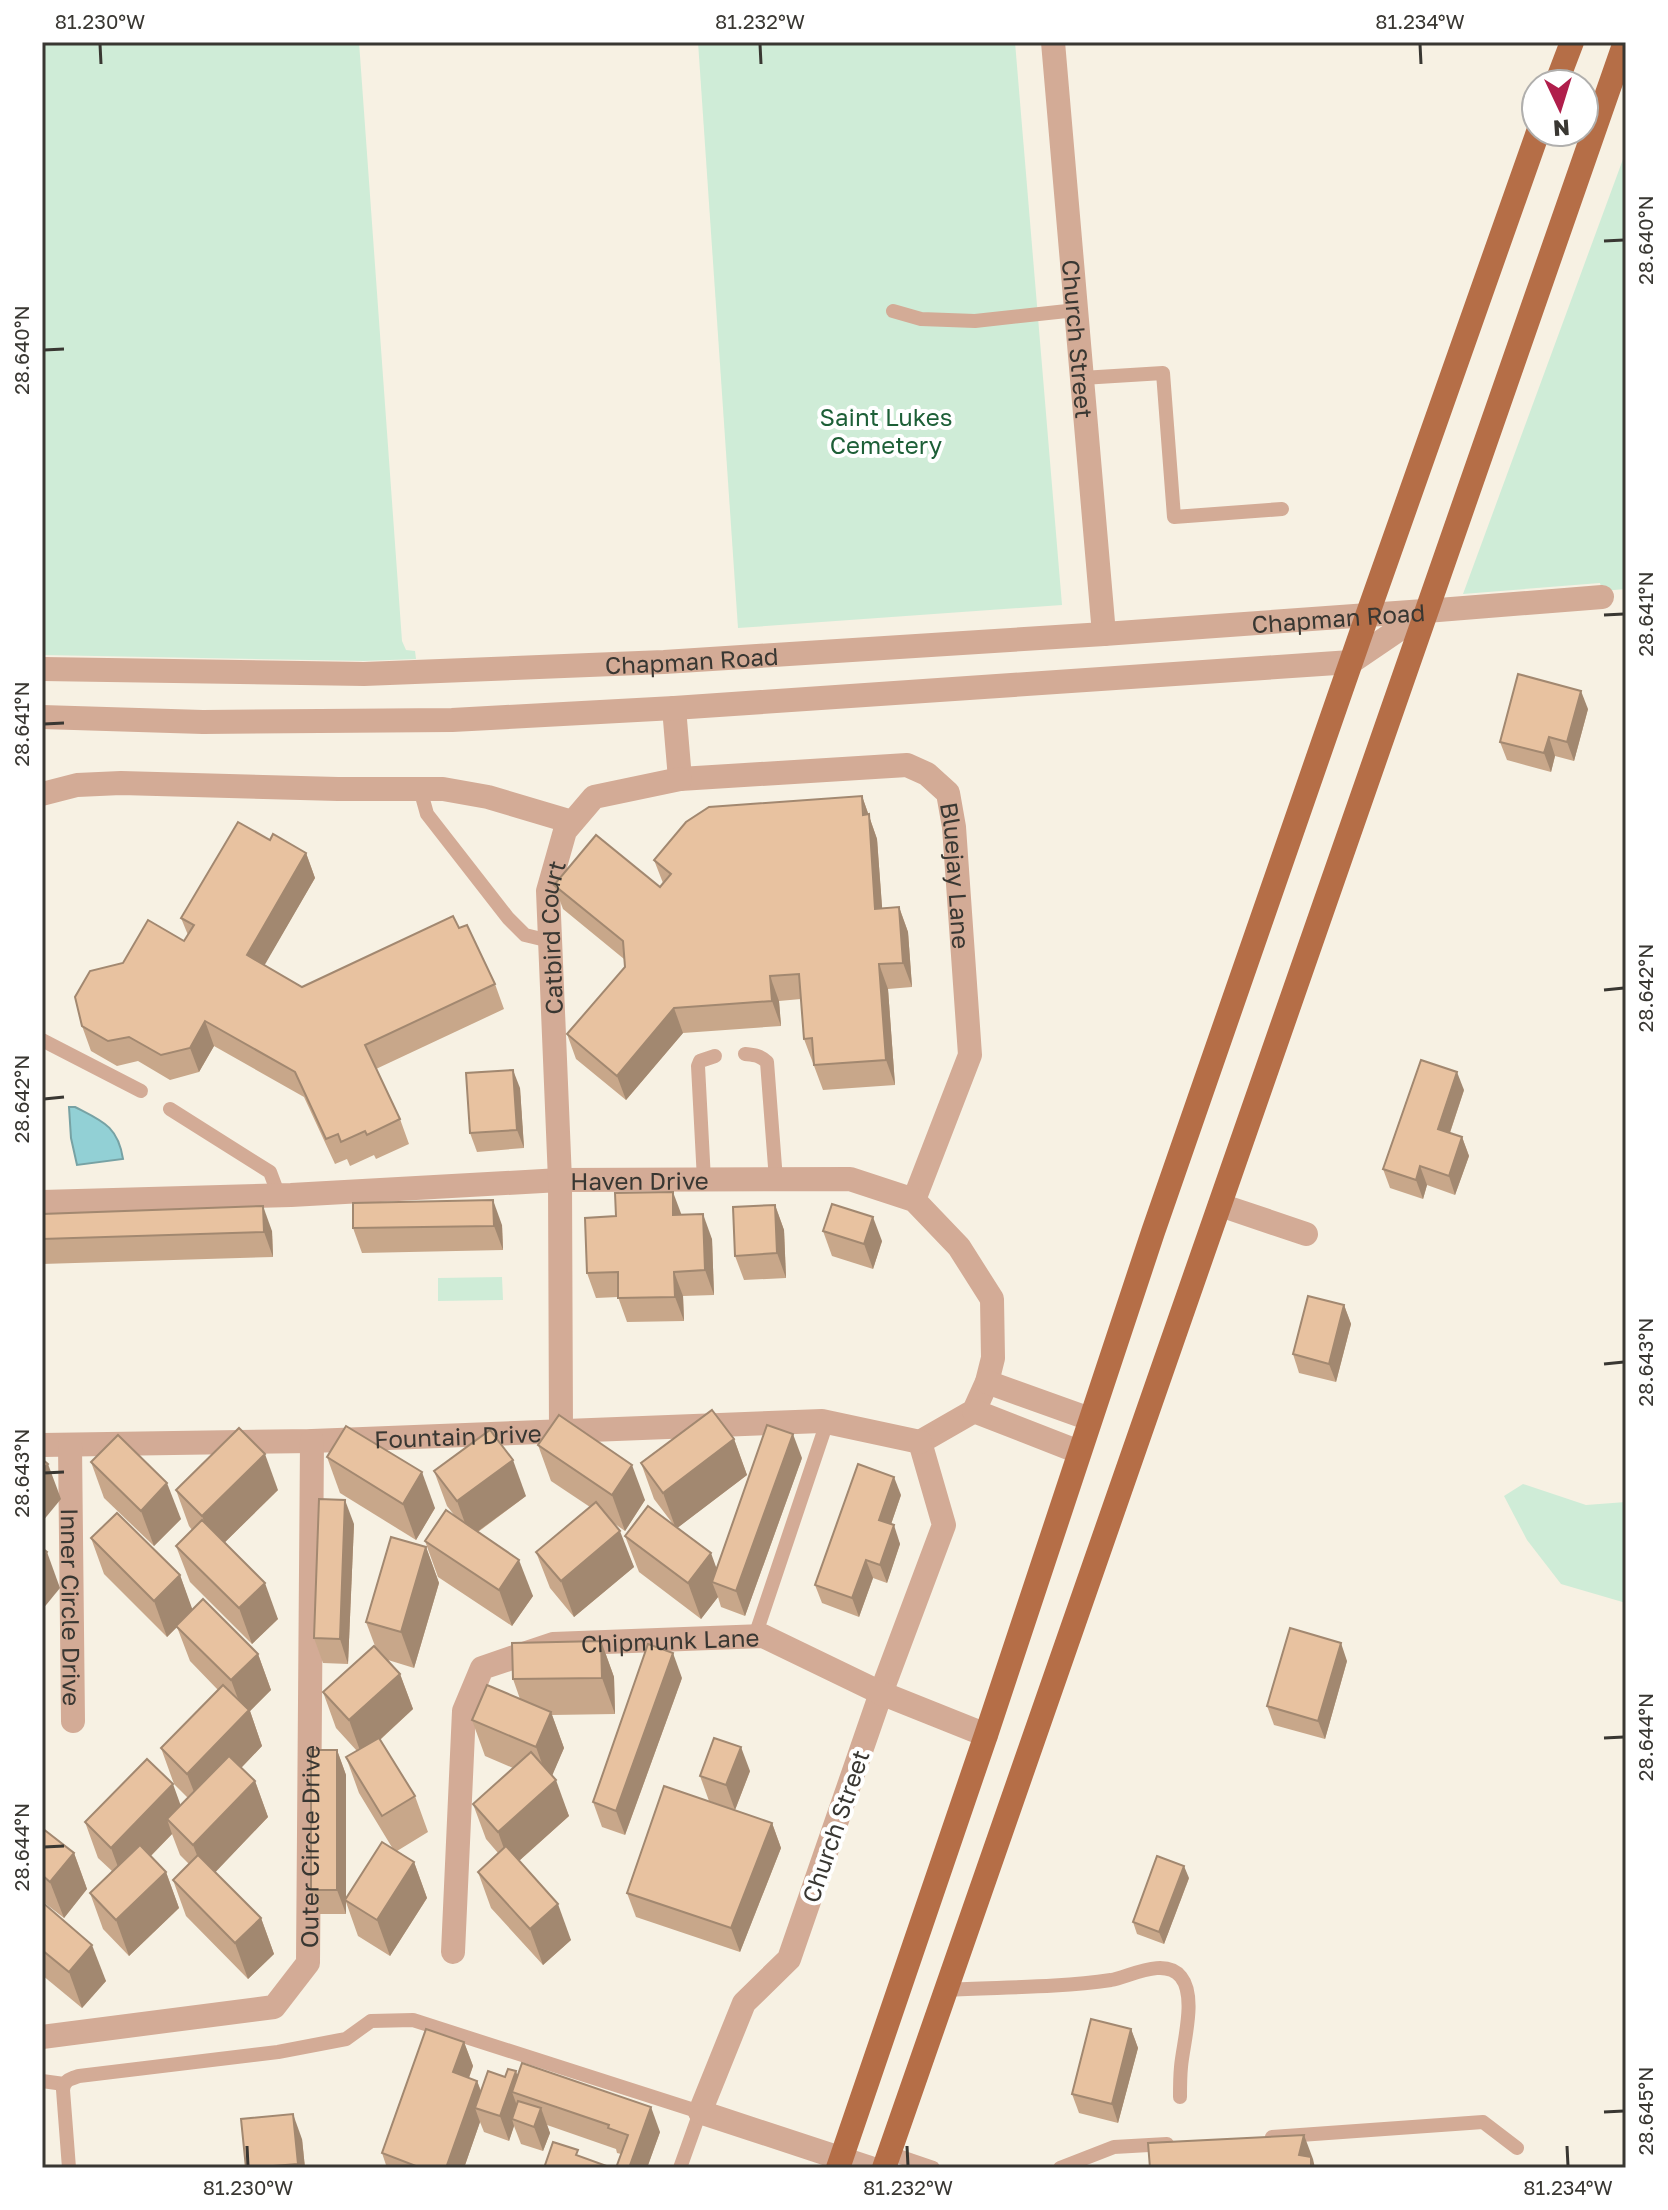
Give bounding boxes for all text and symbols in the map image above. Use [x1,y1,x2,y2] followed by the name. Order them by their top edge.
[55,9,145,33] text: 81.230°W
[715,9,805,33] text: 81.232°W
[1375,9,1465,33] text: 81.234°W
[1520,68,1600,148] north arrow
[1552,114,1571,143] text: N
[1633,195,1657,285] text: 28.640°N
[1057,258,1100,420] street label: Church Street
[9,305,33,395] text: 28.640°N
[820,402,952,459] park label: Saint Lukes Cemetery
[1633,571,1657,657] text: 28.641°N
[1250,596,1426,638] street label: Chapman Road
[604,640,779,679] street label: Chapman Road
[9,681,33,767] text: 28.641°N
[935,800,977,950] street label: Bluejay Lane
[533,857,570,1015] street label: Catbird Court
[1633,944,1657,1032] text: 28.642°N
[9,1055,33,1143] text: 28.642°N
[570,1165,709,1194] street label: Haven Drive
[1633,1318,1657,1406] text: 28.643°N
[374,1418,542,1453] street label: Fountain Drive
[9,1429,33,1517] text: 28.643°N
[56,1508,87,1706] street label: Inner Circle Drive
[580,1622,760,1657] street label: Chipmunk Lane
[1633,1693,1657,1781] text: 28.644°N
[294,1745,324,1948] street label: Outer Circle Drive
[795,1746,875,1906] street label: Church Street
[9,1803,33,1891] text: 28.644°N
[1633,2067,1657,2155] text: 28.645°N
[203,2175,293,2199] text: 81.230°W
[863,2175,953,2199] text: 81.232°W
[1523,2175,1613,2199] text: 81.234°W

